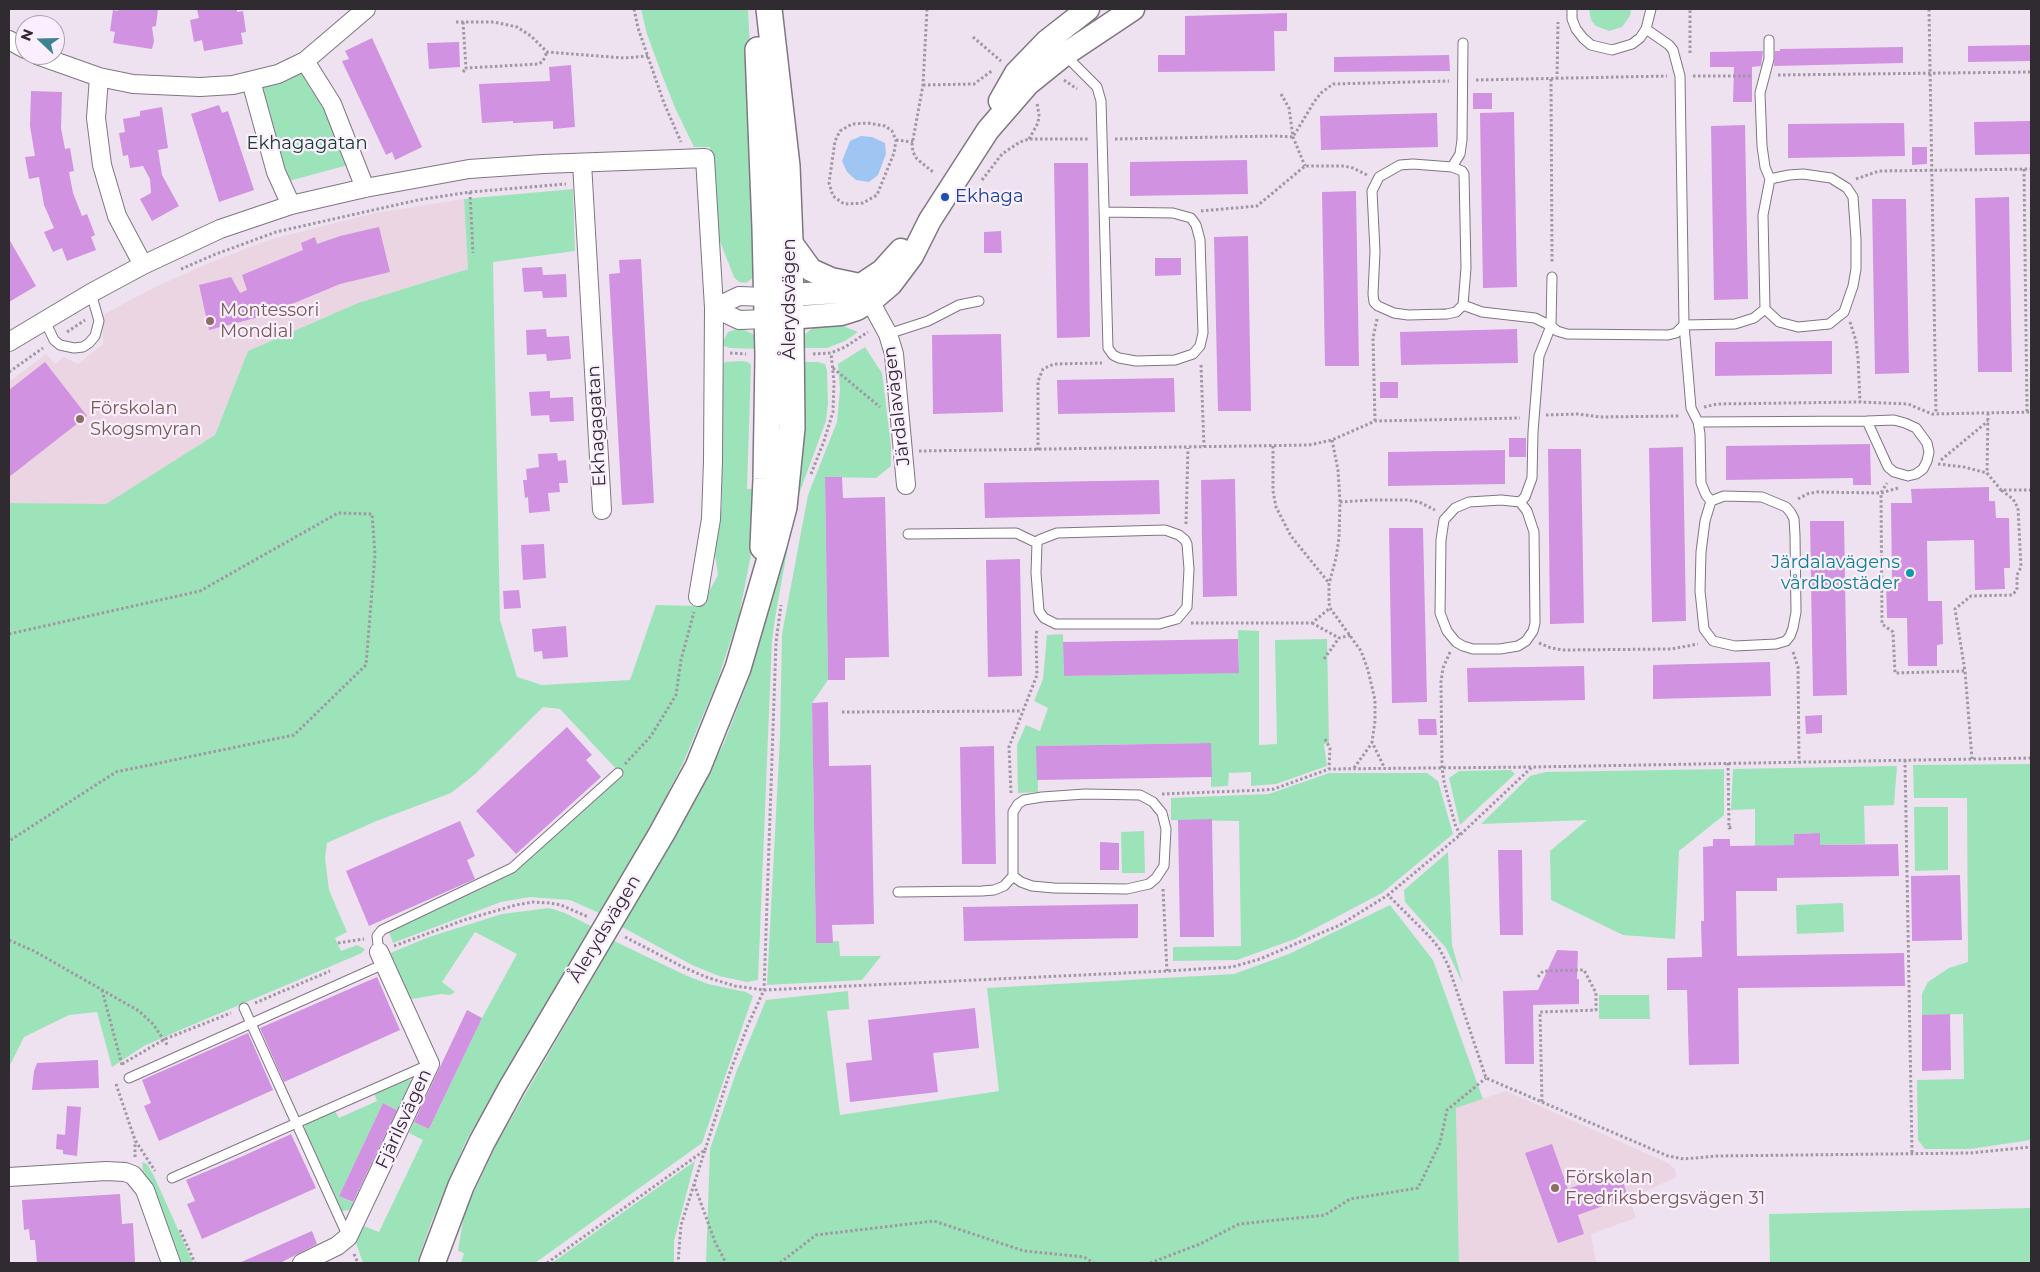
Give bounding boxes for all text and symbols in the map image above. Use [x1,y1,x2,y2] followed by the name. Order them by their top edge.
[15,15,65,65] north arrow
[17,26,37,43] text: N
[246,133,368,155] park label: Ekhagagatan
[955,186,1024,208] place label: Ekhaga
[939,191,951,203] marker: Ekhaga
[779,238,801,360] street label: Ålerydsvägen
[220,300,319,342] place label: Montessori Mondial
[204,315,216,327] marker: Montessori Mondial
[879,345,915,467] street label: Järdalavägen
[583,365,611,487] street label: Ekhagagatan
[90,398,202,440] place label: Förskolan Skogsmyran
[74,413,86,425] marker: Förskolan Skogsmyran
[1771,552,1900,594] place label: Järdalavägens vårdbostäder
[1904,567,1916,579] marker: Järdalavägens vårdbostäder
[564,871,646,987] street label: Ålerydsvägen
[372,1066,436,1172] street label: Fjärilsvägen
[1565,1167,1765,1210] place label: Förskolan Fredriksbergsvägen 31
[1549,1182,1561,1194] marker: Förskolan Fredriksbergsvägen 31

